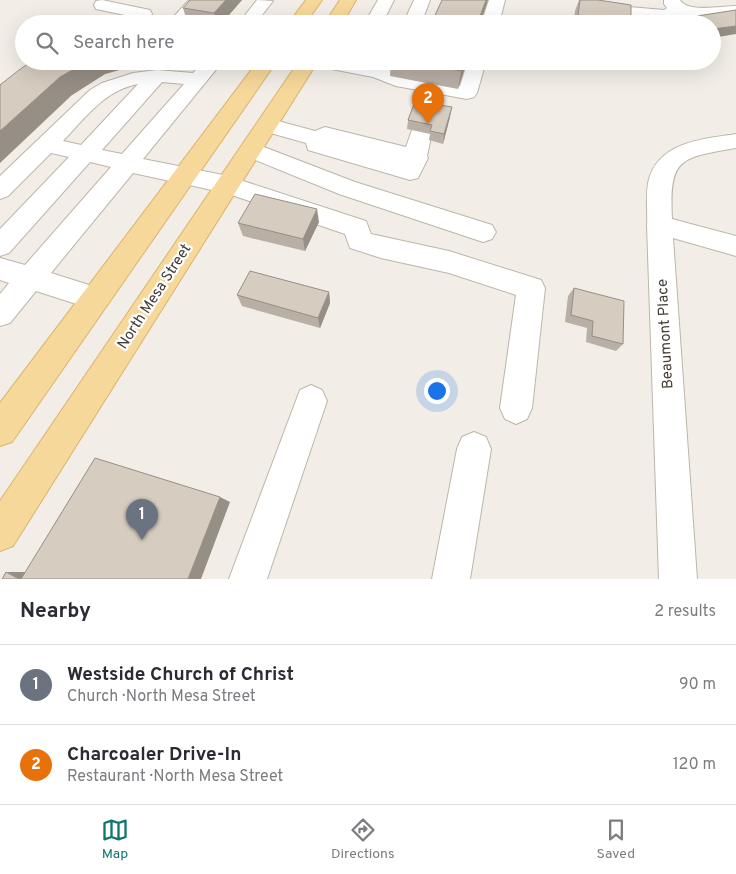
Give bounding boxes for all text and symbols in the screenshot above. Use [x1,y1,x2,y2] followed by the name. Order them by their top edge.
[15,15,721,70] search box
[33,29,61,57] icon: search
[73,31,175,55] text: Search here
[412,83,444,124] pin: 2
[114,241,196,353] street label: North Mesa Street
[654,278,678,390] street label: Beaumont Place
[424,378,450,404] your location
[126,499,158,540] pin: 1
[20,598,91,625] text: Nearby
[654,602,716,622] text: 2 results
[67,663,294,687] text: Westside Church of Christ
[33,675,39,695] text: 1
[679,675,716,695] text: 90 m
[67,687,256,707] text: Church · North Mesa Street
[67,743,241,767] text: Charcoaler Drive-In
[31,755,41,775] text: 2
[673,755,716,775] text: 120 m
[67,767,283,787] text: Restaurant · North Mesa Street
[101,816,129,863] tab: Map
[331,816,395,863] tab: Directions
[597,816,635,863] tab: Saved

